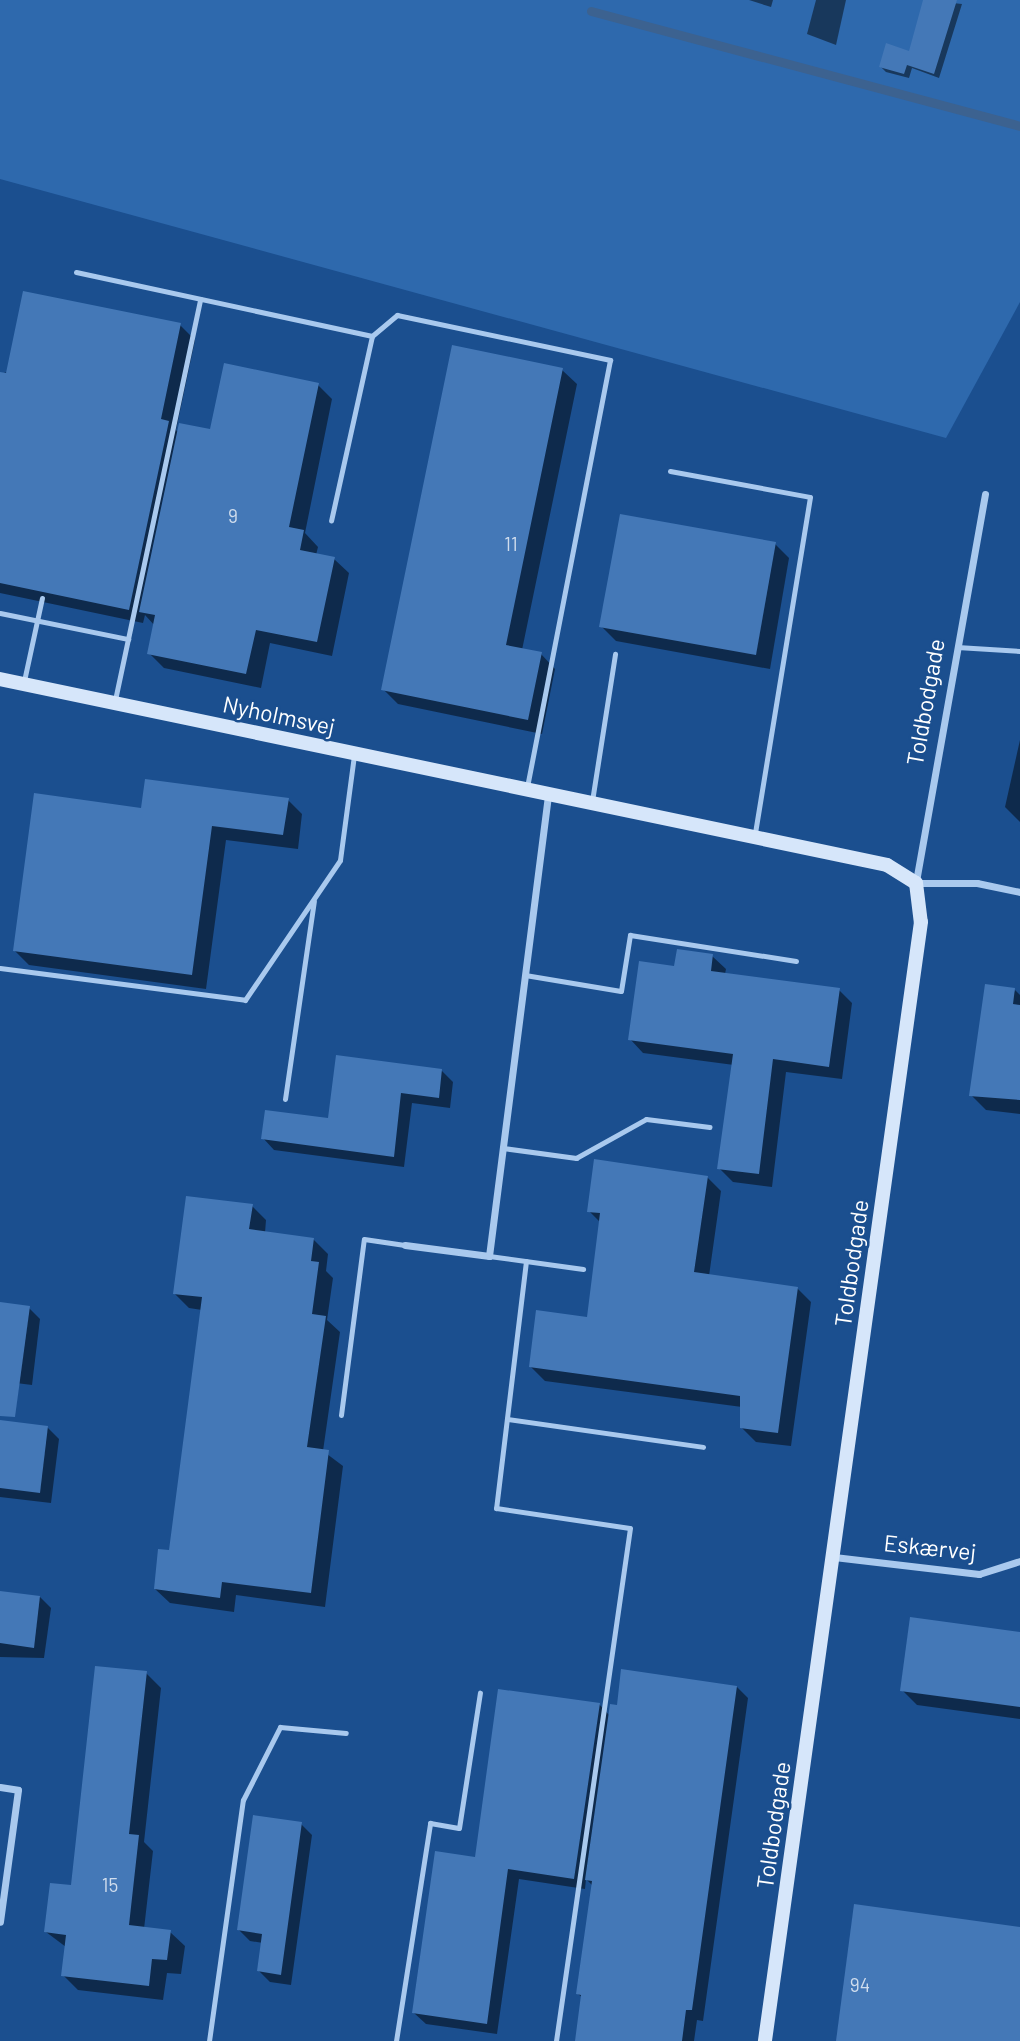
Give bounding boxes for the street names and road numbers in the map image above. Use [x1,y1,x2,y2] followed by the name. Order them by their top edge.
[900,636,950,768] street label: Toldbodgade
[220,690,338,740] street label: Nyholmsvej
[828,1198,874,1328] street label: Toldbodgade
[882,1528,978,1566] street label: Eskærvej
[750,1760,796,1890] street label: Toldbodgade

